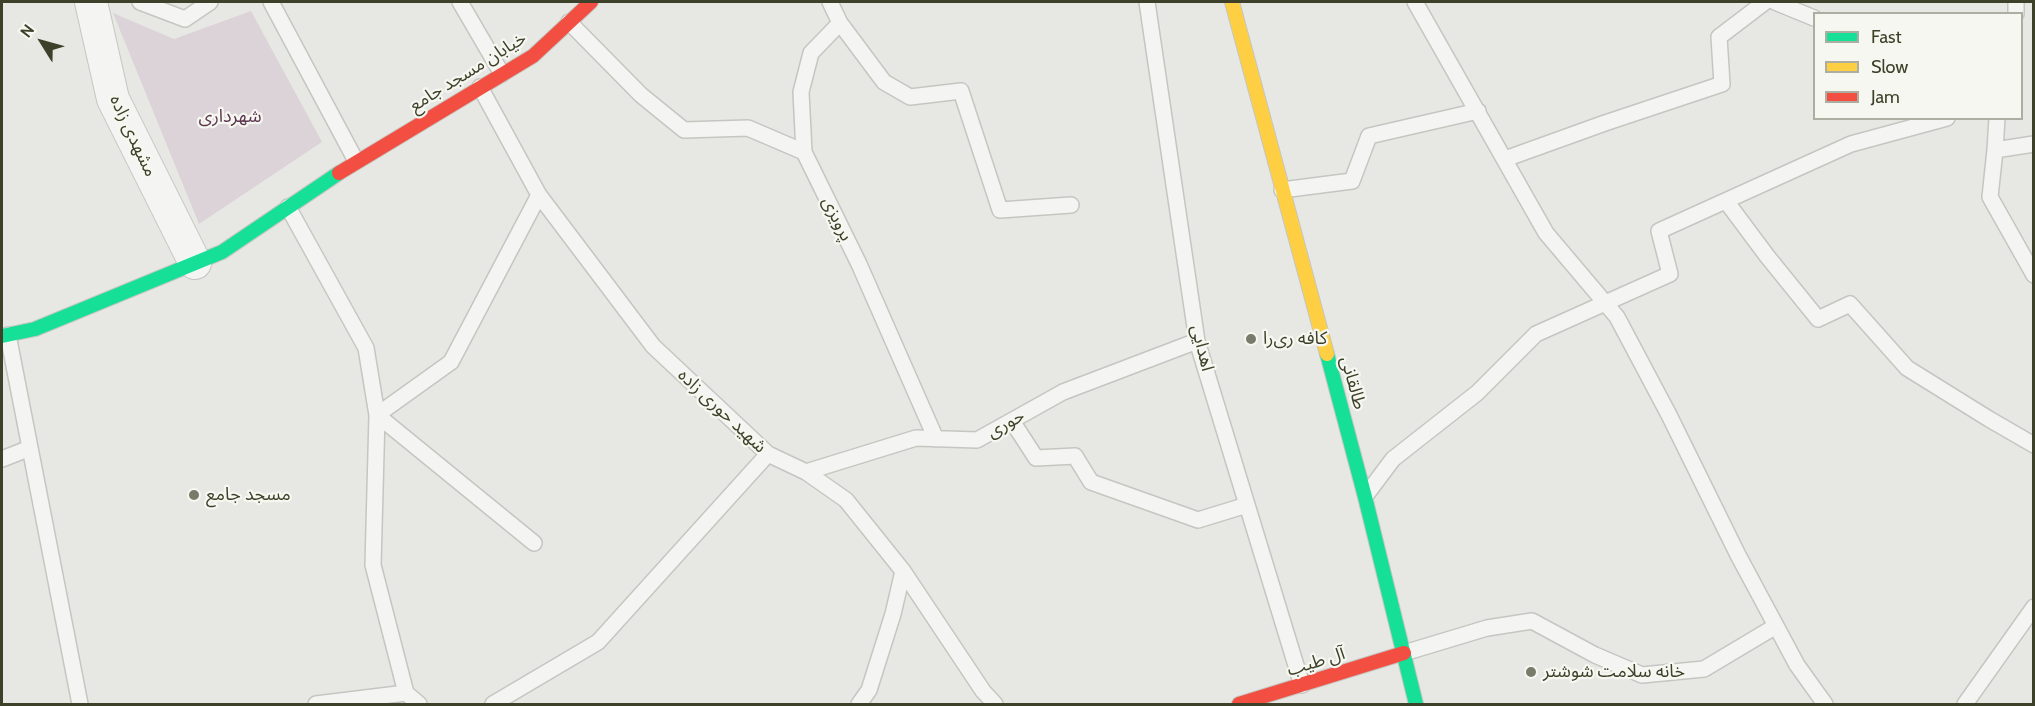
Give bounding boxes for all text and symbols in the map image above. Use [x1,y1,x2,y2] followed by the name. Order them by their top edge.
[12,12,72,72] north arrow
[1813,12,2023,120] legend
[16,21,38,41] text: N
[1871,26,1902,48] text: Fast
[406,27,530,117] street label: خیابان مسجد جامع
[1871,56,1908,78] text: Slow
[1871,86,1900,108] text: Jam
[105,92,161,180] street label: مشهدی زاده
[199,106,261,128] park label: شهرداری
[817,193,857,245] street label: پرویزی
[1186,323,1218,373] street label: اهدایی
[1263,328,1327,350] place label: کافه‌ ری‌را
[1244,332,1258,346] marker: کافه‌ ری‌را
[1336,354,1370,412] street label: طالقانی
[673,364,771,458] street label: شهید حوری زاده
[984,405,1028,443] street label: حوری
[206,484,291,506] place label: مسجد جامع
[187,488,201,502] marker: مسجد جامع
[1284,643,1348,681] street label: آل طیب
[1543,661,1685,683] place label: خانه سلامت شوشتر
[1524,665,1538,679] marker: خانه سلامت شوشتر

